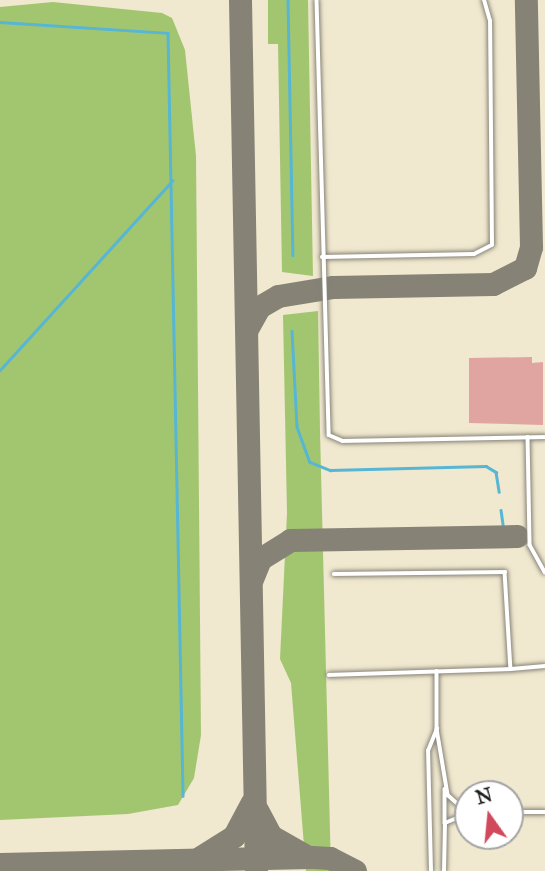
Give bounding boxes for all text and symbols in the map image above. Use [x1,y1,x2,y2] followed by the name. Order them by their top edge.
[454,780,524,850] north arrow
[473,783,495,809] text: N

